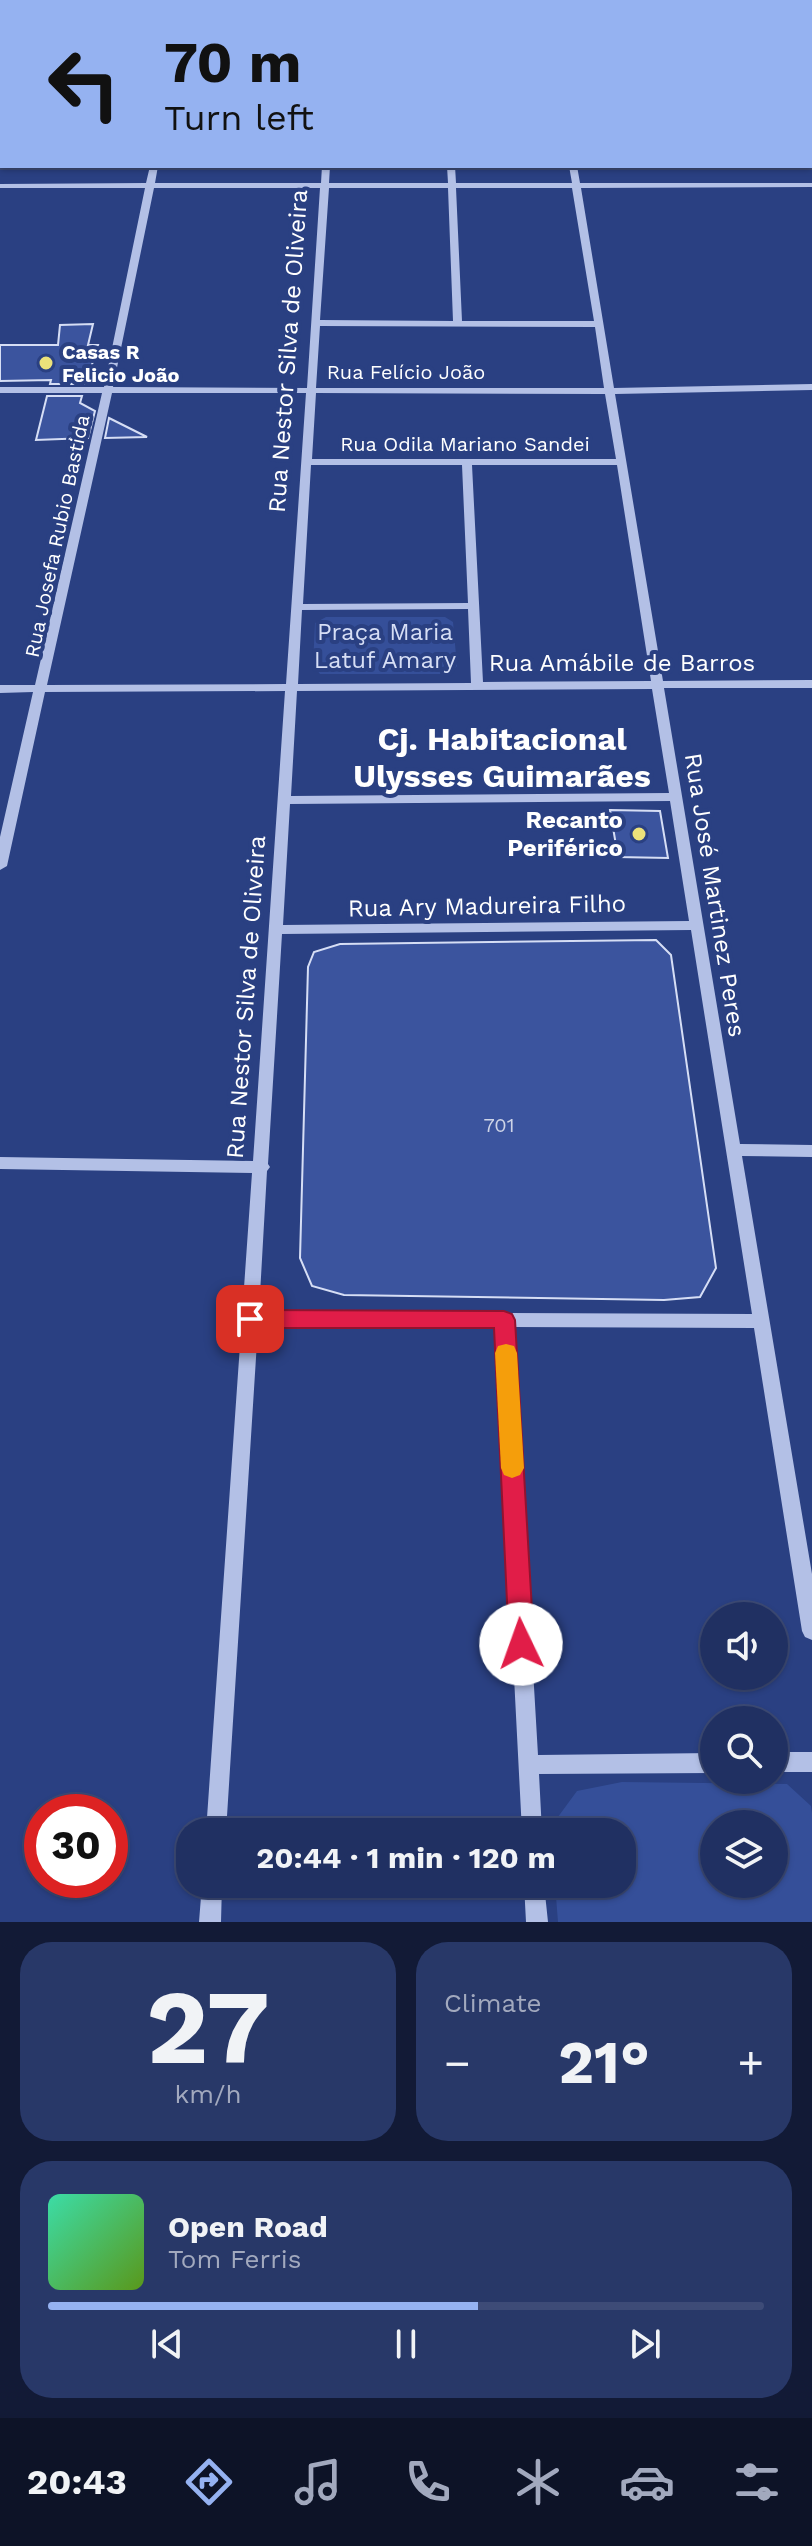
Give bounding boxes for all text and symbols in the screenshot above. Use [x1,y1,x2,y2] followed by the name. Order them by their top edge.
[164,30,301,96] text: 70 m
[32,32,136,136] icon: left
[164,97,314,139] text: Turn left
[263,188,313,514] street label: Rua Nestor Silva de Oliveira
[62,340,179,387] place label: Casas R Felicio João
[37,354,55,372] marker: Casas R Felicio João
[327,360,485,384] street label: Rua Felício João
[20,413,94,659] street label: Rua Josefa Rubio Bastida
[340,432,590,456] street label: Rua Odila Mariano Sandei
[314,618,457,674] park label: Praça Maria Latuf Amary
[489,649,755,677] street label: Rua Amábile de Barros
[353,720,651,795] district label: Cj. Habitacional Ulysses Guimarães
[679,751,751,1039] street label: Rua José Martinez Peres
[507,806,623,862] place label: Recanto Periférico
[630,825,648,843] marker: Recanto Periférico
[221,834,271,1160] street label: Rua Nestor Silva de Oliveira
[348,890,626,922] street label: Rua Ary Madureira Filho
[483,1113,515,1137] house number: 701
[216,1285,284,1353] pin
[228,1297,272,1341] icon: arrive
[479,1602,563,1686] position arrow
[700,1602,788,1898] map controls
[700,1602,788,1690] button: sound
[700,1706,788,1794] button: search
[24,1794,128,1898] speed limit sign: 30
[700,1810,788,1898] button: layers
[256,1840,556,1875] text: 20:44 · 1 min · 120 m
[146,1966,270,2088] text: 27
[444,1988,542,2018] text: Climate
[558,2027,650,2098] text: 21°
[444,2037,471,2089] text: −
[737,2037,764,2089] text: +
[175,2079,241,2109] text: km/h
[168,2209,328,2244] text: Open Road
[168,2244,301,2274] text: Tom Ferris
[145,2322,189,2366] icon: previous
[384,2322,428,2366] icon: pause
[623,2322,667,2366] icon: next
[181,2454,237,2510] icon: directions
[290,2454,346,2510] icon: music
[400,2454,456,2510] icon: phone
[510,2454,566,2510] icon: climate
[619,2454,675,2510] icon: car
[729,2454,785,2510] icon: filters
[27,2461,127,2503] text: 20:43

